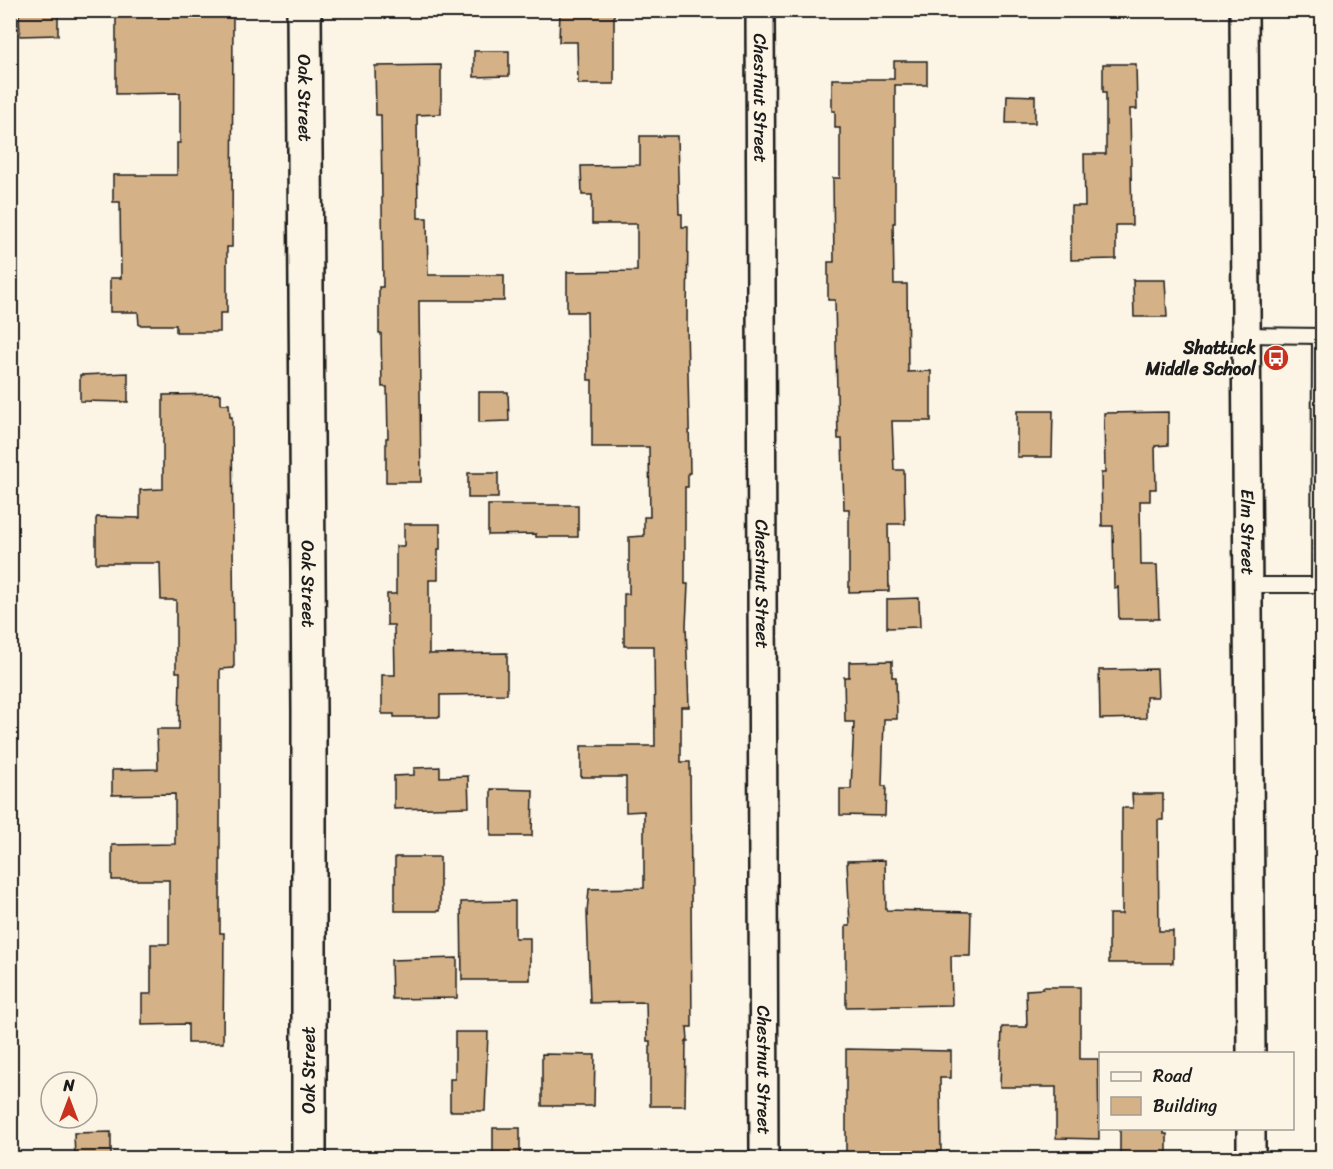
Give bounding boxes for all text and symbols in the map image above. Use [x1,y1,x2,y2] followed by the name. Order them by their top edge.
[744,33,777,163] street label: Chestnut Street
[288,54,321,142] street label: Oak Street
[1144,332,1257,385] place label: Shattuck Middle School
[1261,343,1291,373] bus stop icon: Shattuck Middle School
[1231,489,1264,575] street label: Elm Street
[746,519,778,649] street label: Chestnut Street
[292,540,324,628] street label: Oak Street
[747,1005,780,1135] street label: Chestnut Street
[293,1026,325,1114] street label: Oak Street
[1099,1052,1294,1130] legend
[1153,1060,1193,1092] text: Road
[39,1070,99,1130] north arrow
[62,1071,75,1100] text: N
[1153,1090,1217,1122] text: Building

